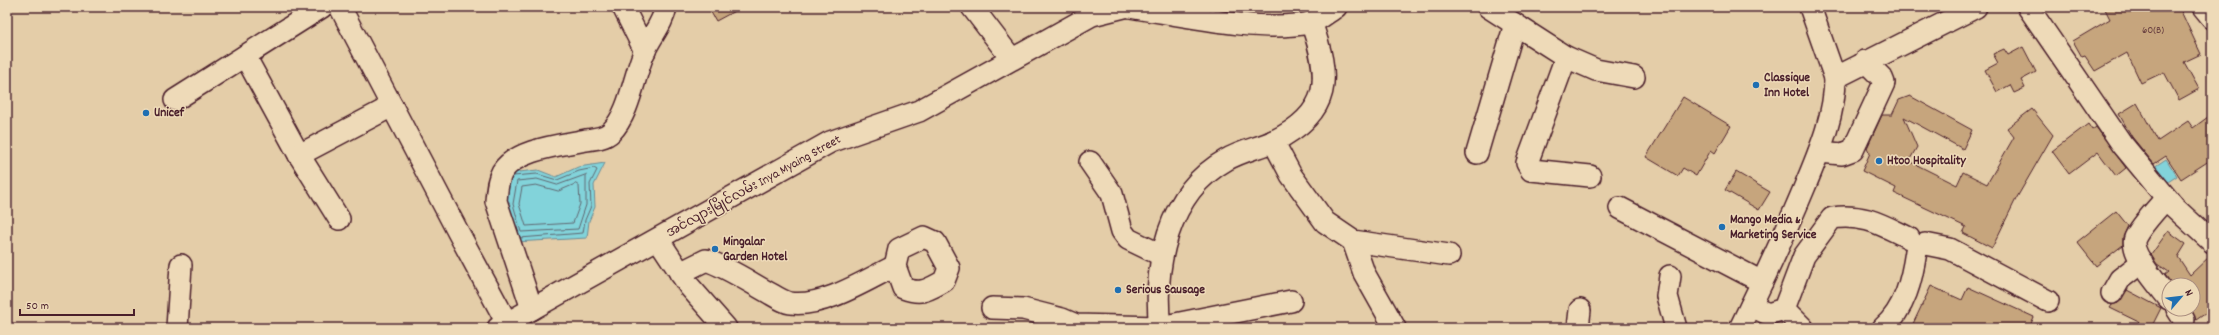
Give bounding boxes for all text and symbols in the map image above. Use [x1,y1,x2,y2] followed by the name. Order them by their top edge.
[2142,23,2164,39] house number: 60(B)
[1764,69,1810,103] place label: Classique Inn Hotel
[1751,80,1761,90] marker: Classique Inn Hotel
[154,104,186,123] place label: Unicef
[141,108,151,118] marker: Unicef
[663,130,845,243] street label: အင်လျားမြိုင်လမ်း Inya Myaing Street
[1887,152,1966,171] place label: Htoo Hospitality
[1874,156,1884,166] marker: Htoo Hospitality
[1730,211,1817,245] place label: Mango Media & Marketing Service
[1717,222,1727,232] marker: Mango Media & Marketing Service
[723,233,788,267] place label: Mingalar Garden Hotel
[710,244,720,254] marker: Mingalar Garden Hotel
[2161,277,2201,317] north arrow
[1126,281,1205,300] place label: Serious Sausage
[1113,285,1123,295] marker: Serious Sausage
[2180,287,2197,300] text: N
[20,291,134,317] scale bar
[26,298,49,315] text: 50 m

